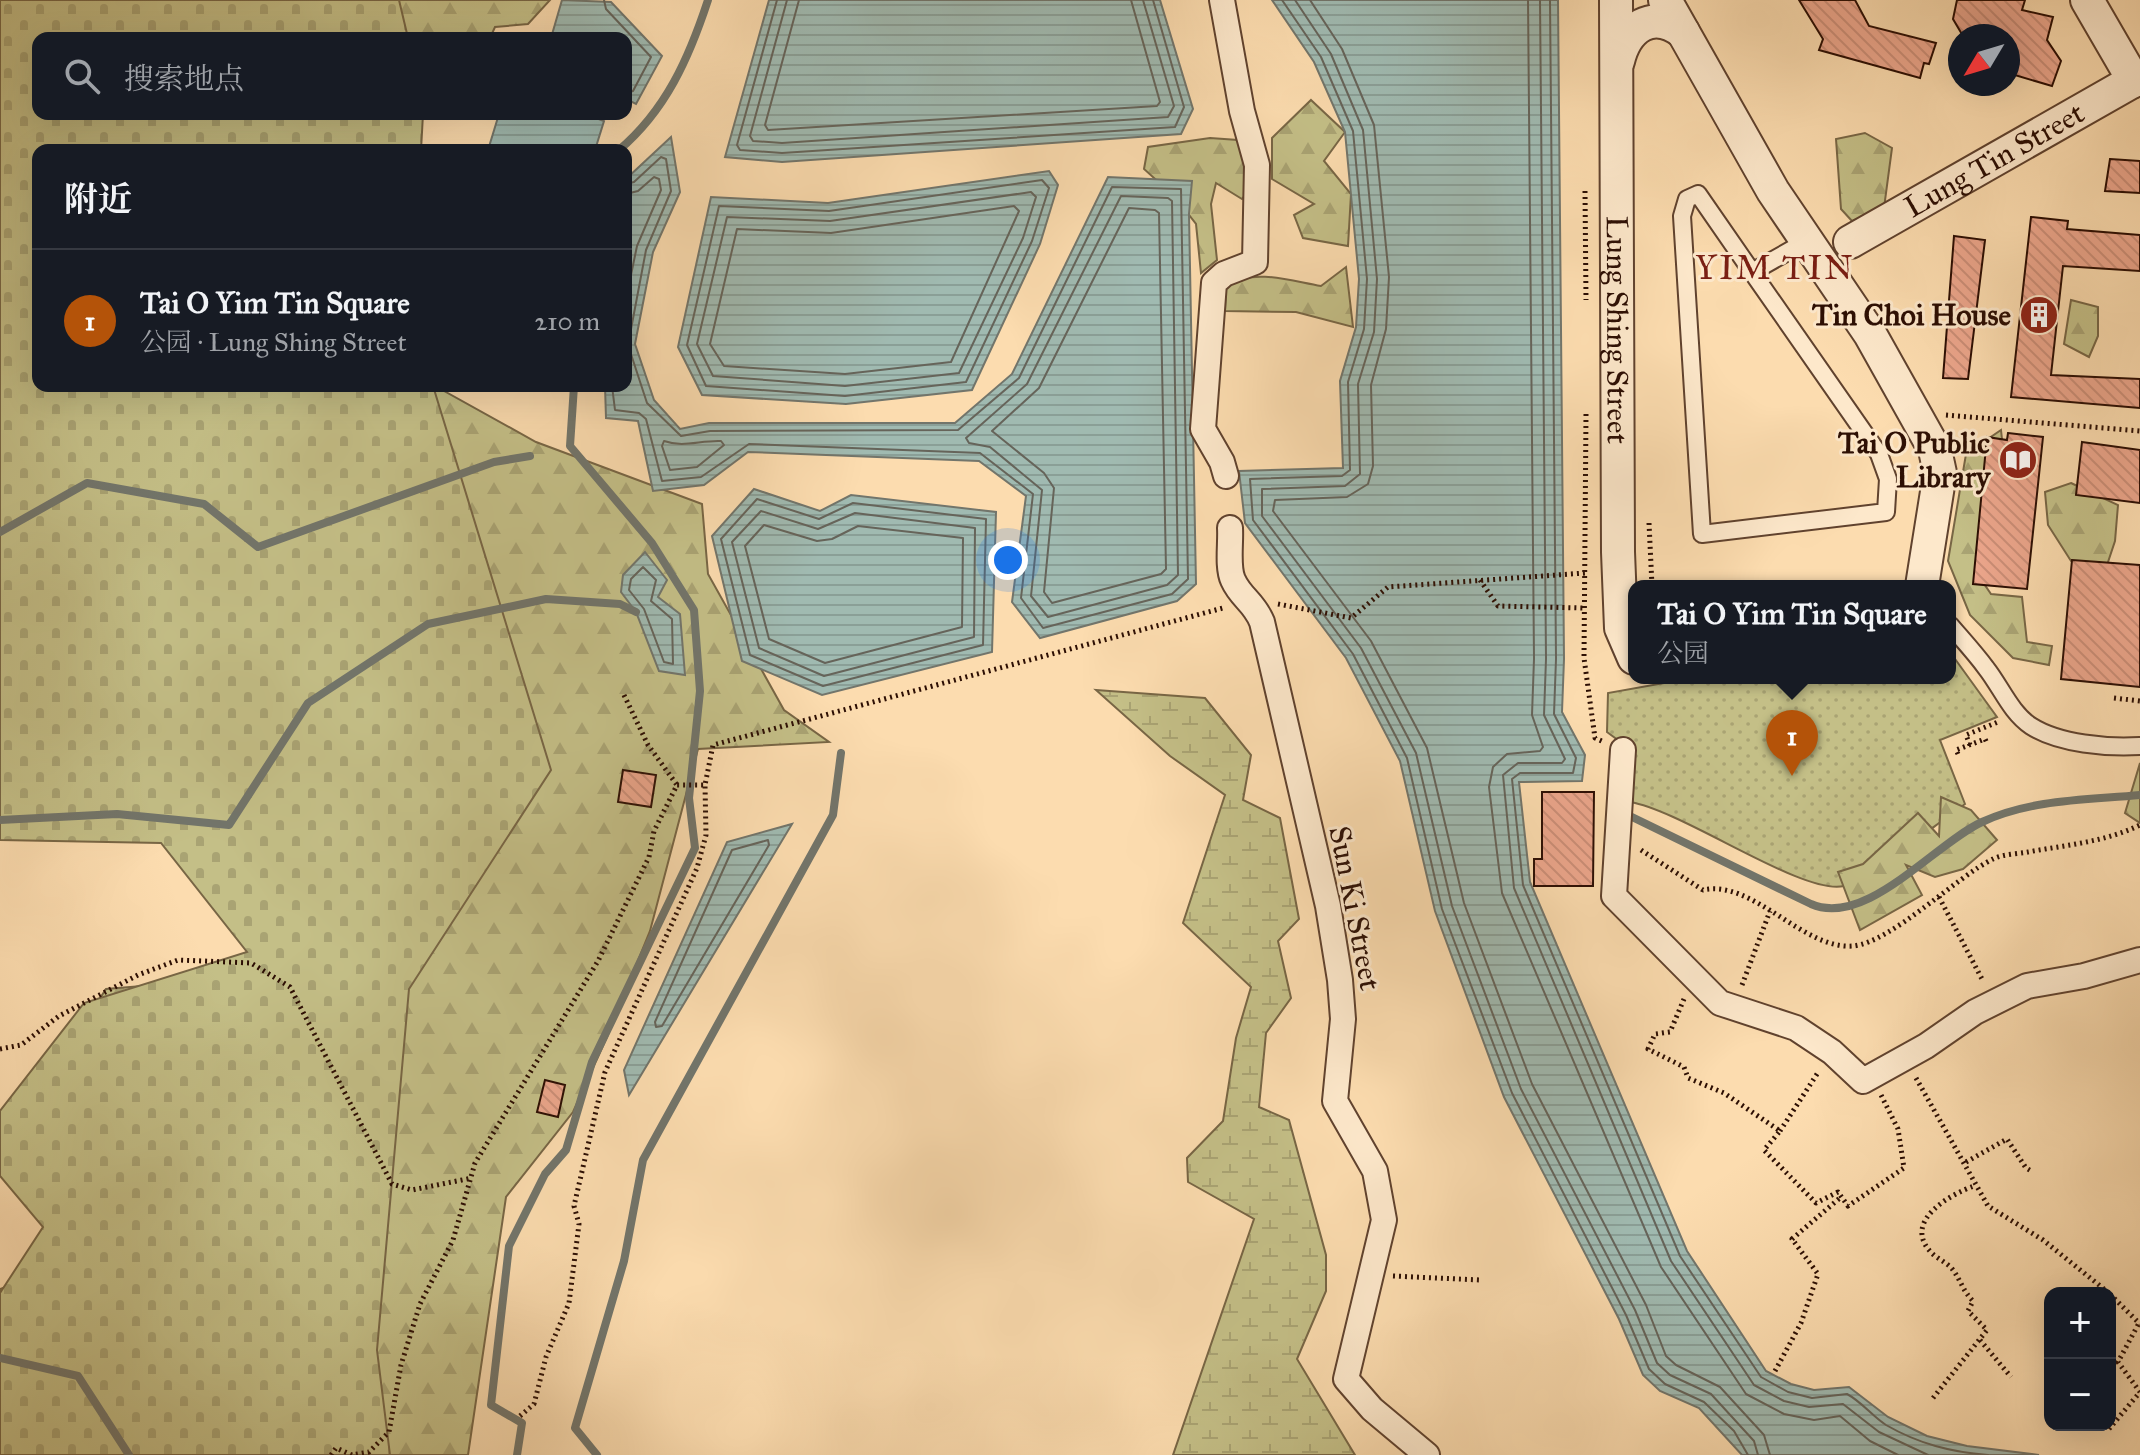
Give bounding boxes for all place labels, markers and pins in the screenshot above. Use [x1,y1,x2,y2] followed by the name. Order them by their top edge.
[2018,294,2060,336] building icon: Tin Choi House
[1812,297,2011,333] place label: Tin Choi House
[1838,425,1991,495] place label: Tai O Public Library
[1997,439,2039,481] library icon: Tai O Public Library
[1766,710,1818,776] pin: 1

